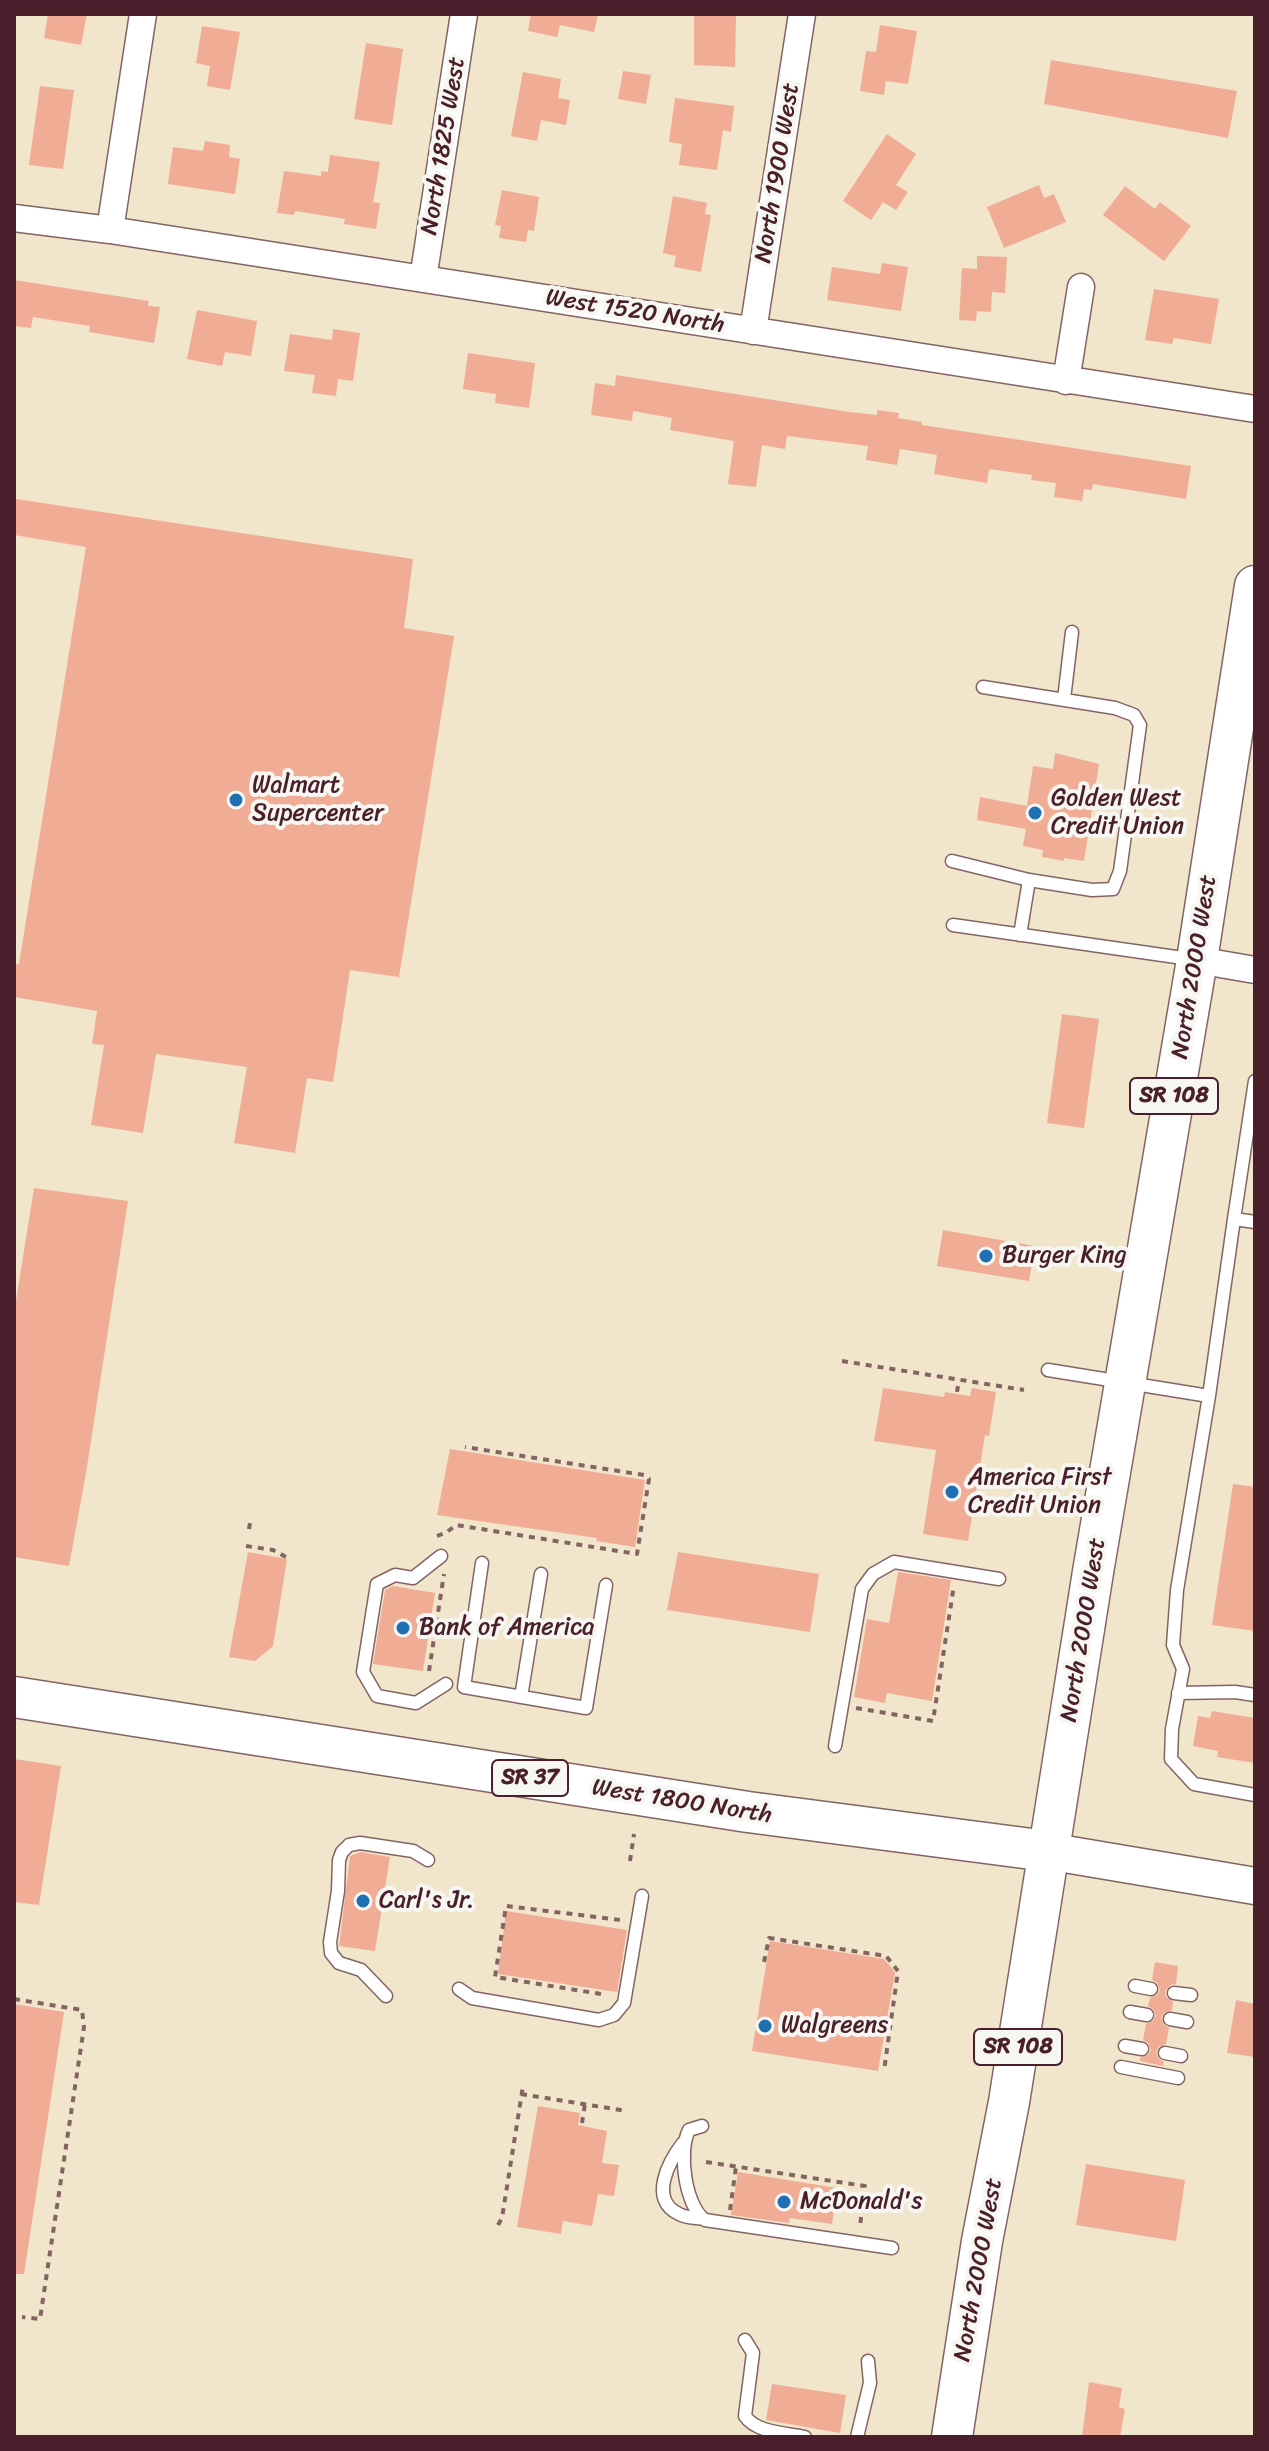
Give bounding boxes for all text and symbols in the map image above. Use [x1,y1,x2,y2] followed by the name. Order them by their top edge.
[416,55,472,237] street label: North 1825 West
[750,81,806,265] street label: North 1900 West
[544,284,726,340] street label: West 1520 North
[252,772,384,828] place label: Walmart Supercenter
[1051,785,1184,841] place label: Golden West Credit Union
[227,791,245,809] marker: Walmart Supercenter
[1026,804,1044,822] marker: Golden West Credit Union
[1166,873,1224,1061] street label: North 2000 West
[1130,1078,1218,1114] road number: SR 108
[1002,1242,1127,1270] place label: Burger King
[977,1247,995,1265] marker: Burger King
[968,1464,1111,1520] place label: America First Credit Union
[943,1483,961,1501] marker: America First Credit Union
[1055,1536,1113,1724] street label: North 2000 West
[419,1614,594,1642] place label: Bank of America
[394,1619,412,1637] marker: Bank of America
[492,1760,568,1796] road number: SR 37
[590,1774,774,1830] street label: West 1800 North
[379,1887,474,1915] place label: Carl's Jr.
[354,1892,372,1910] marker: Carl's Jr.
[781,2012,888,2040] place label: Walgreens
[756,2017,774,2035] marker: Walgreens
[974,2029,1062,2065] road number: SR 108
[949,2176,1009,2364] street label: North 2000 West
[800,2188,923,2216] place label: McDonald's
[775,2193,793,2211] marker: McDonald's

